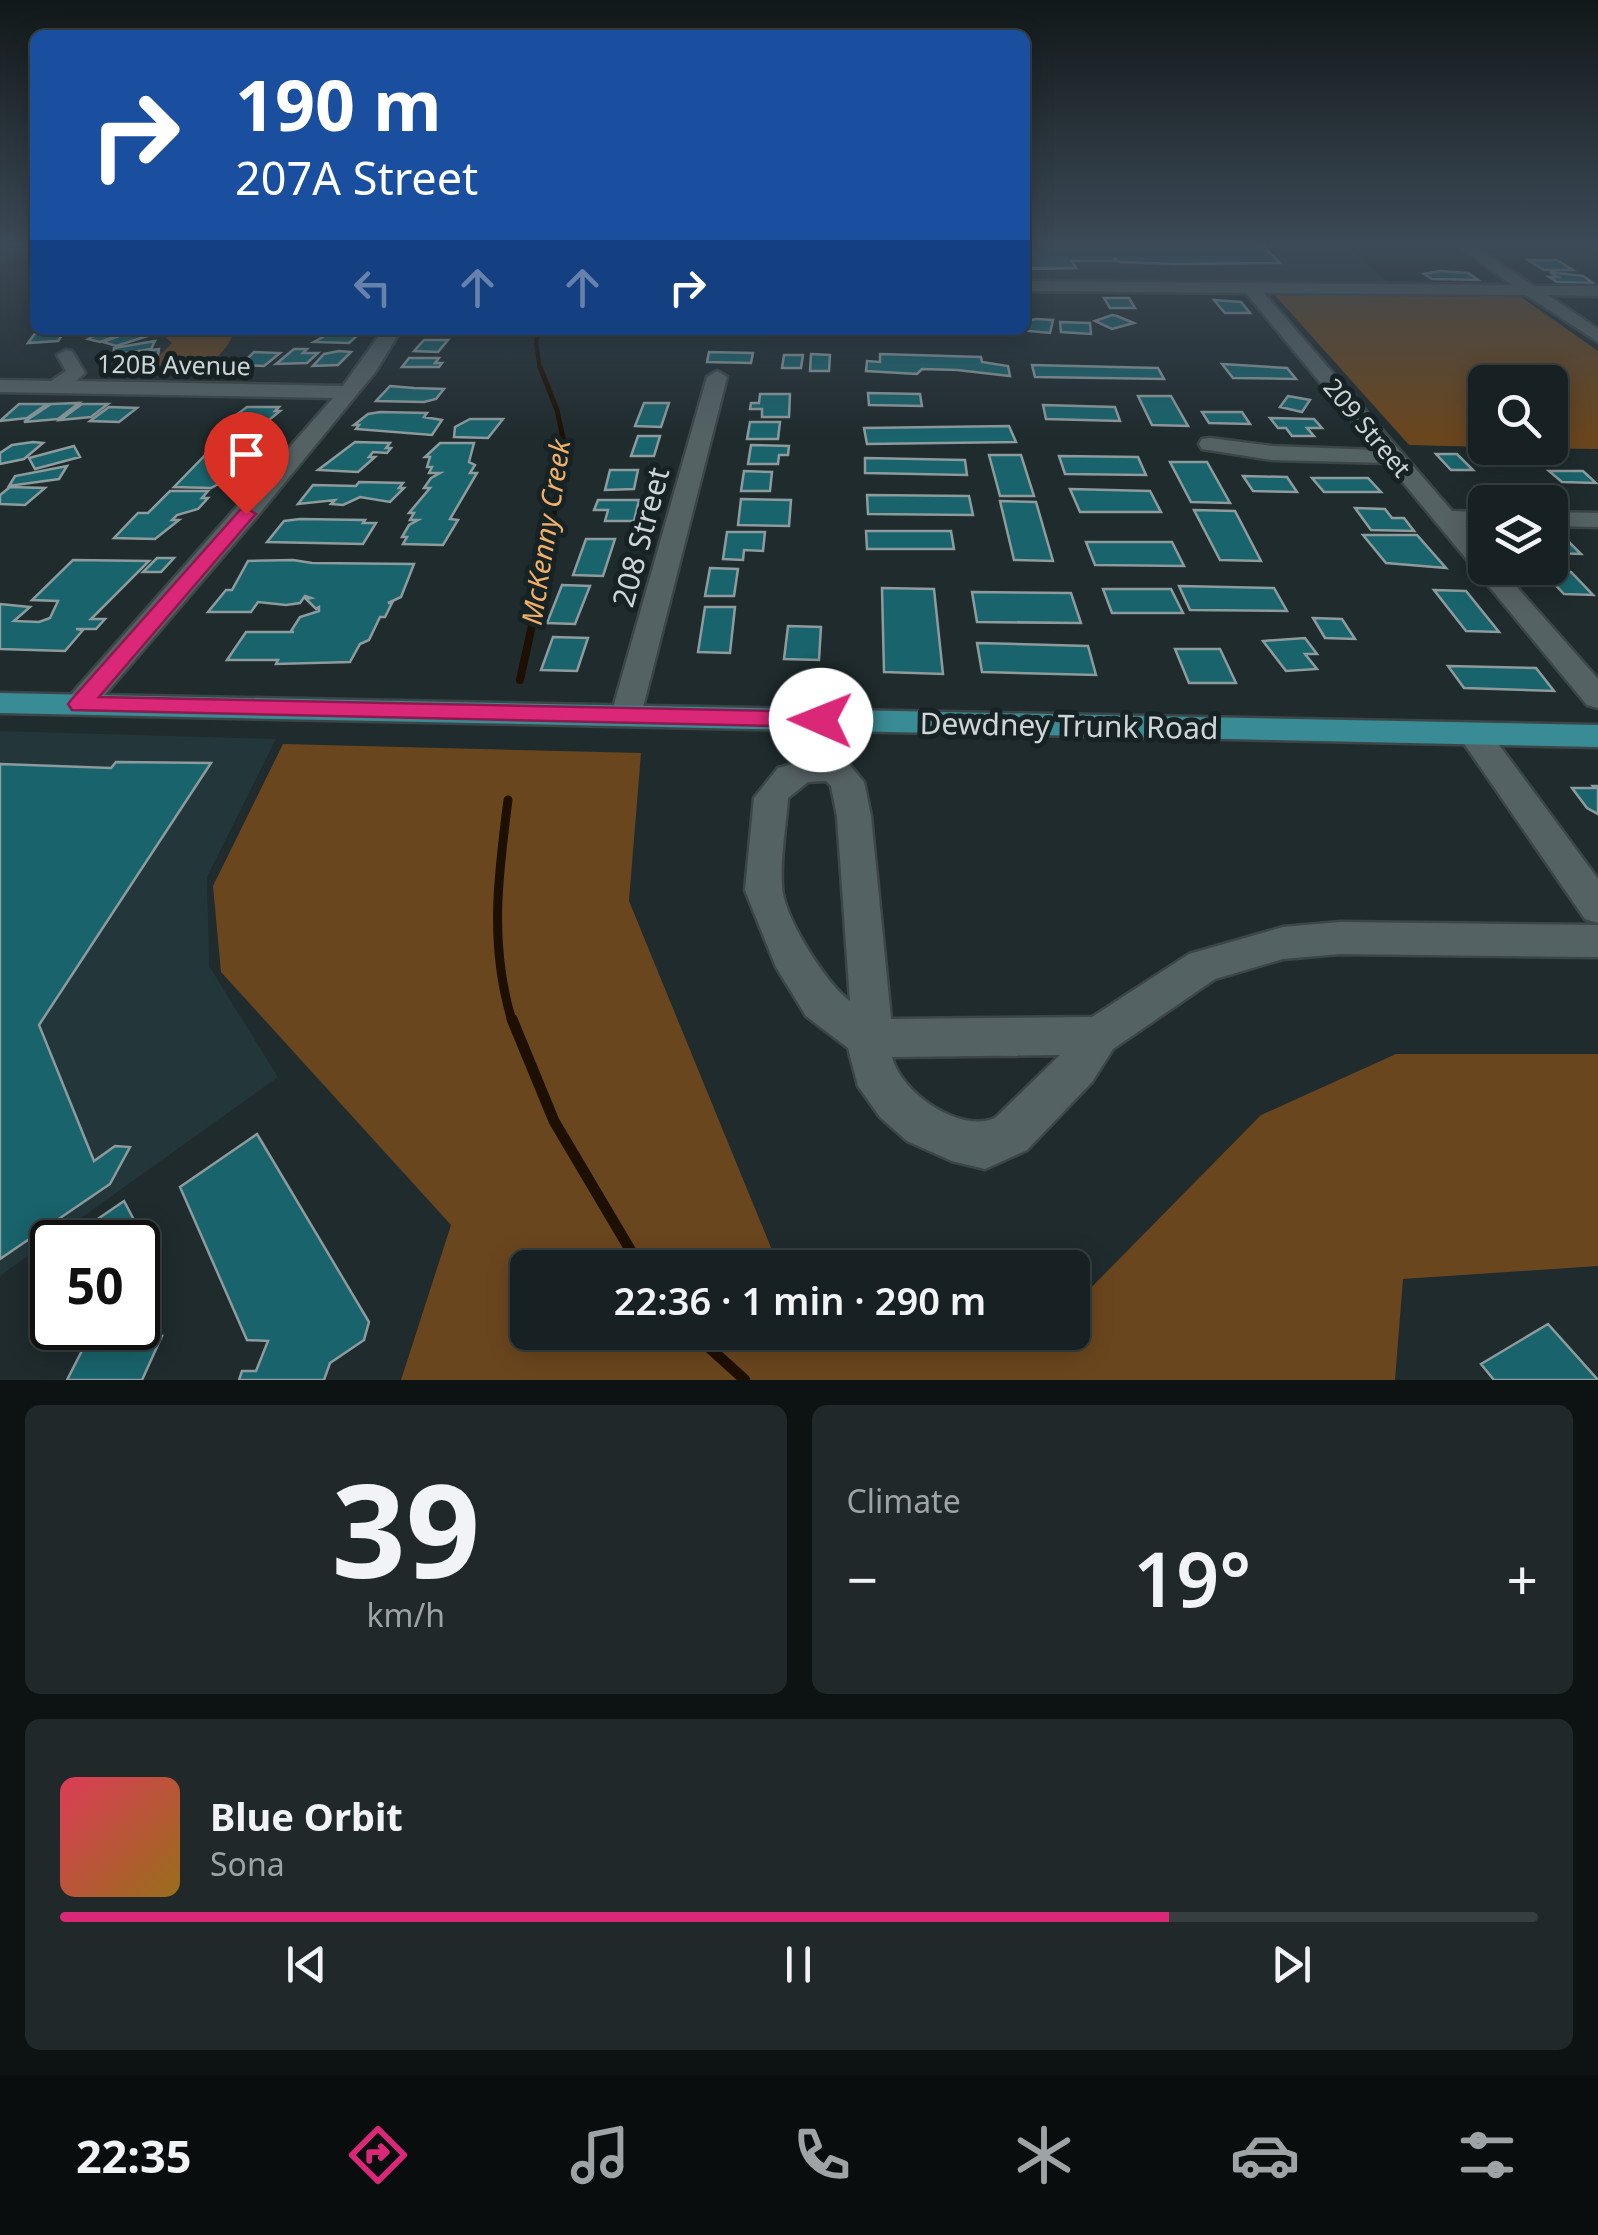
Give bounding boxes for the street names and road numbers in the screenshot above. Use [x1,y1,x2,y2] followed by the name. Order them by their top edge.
[97,346,251,382] street label: 120B Avenue
[1317,370,1419,484] street label: 209 Street
[602,462,678,611] street label: 208 Street
[919,702,1219,748] street label: Dewdney Trunk Road

